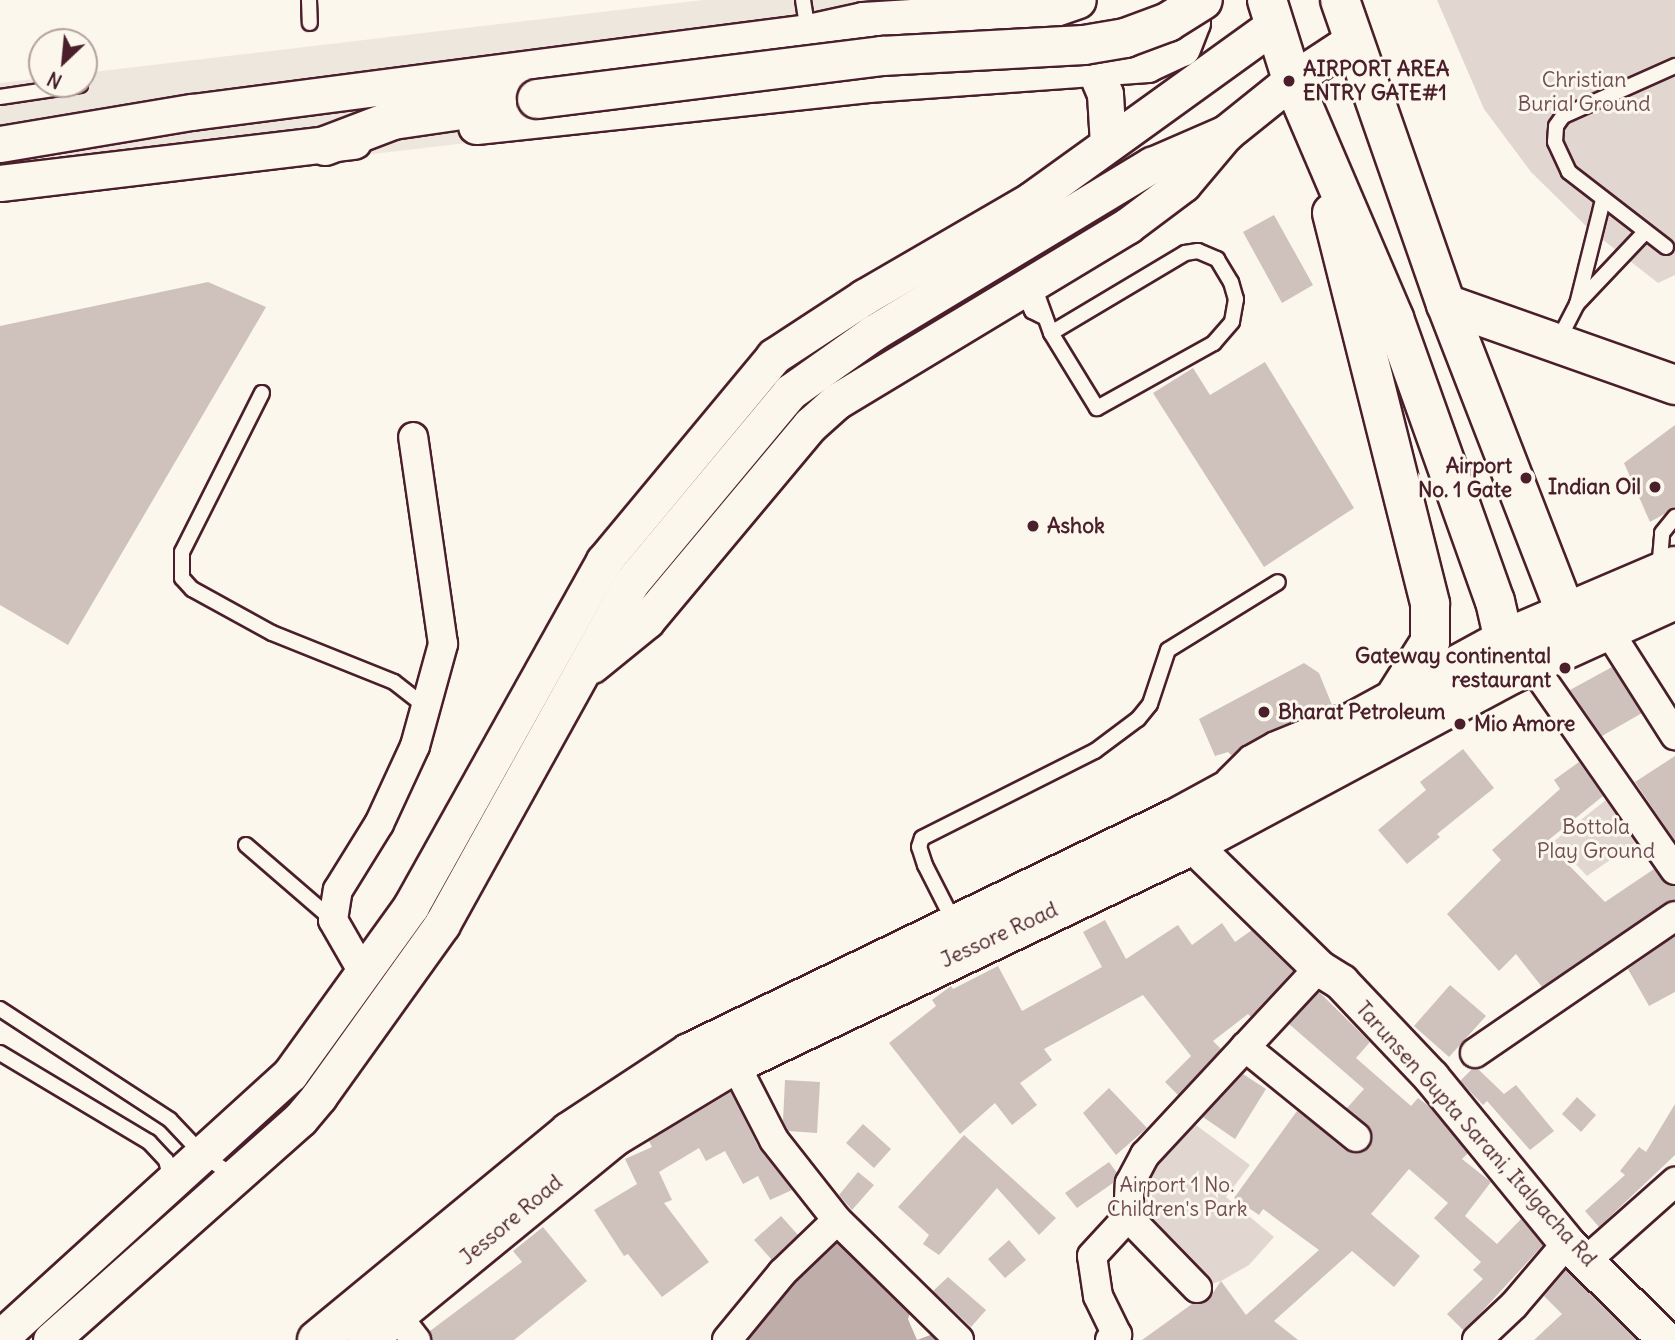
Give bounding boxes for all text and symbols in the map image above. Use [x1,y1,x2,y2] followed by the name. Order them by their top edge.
[28,28,98,98] north arrow
[1303,56,1449,106] place label: AIRPORT AREA ENTRY GATE#1
[44,66,66,94] text: N
[1517,67,1651,117] park label: Christian Burial Ground
[1281,73,1297,89] marker: AIRPORT AREA ENTRY GATE#1
[1418,453,1512,503] place label: Airport No. 1 Gate
[1518,470,1534,486] marker: Airport No. 1 Gate
[1548,474,1641,500] place label: Indian Oil
[1647,479,1663,495] marker: Indian Oil
[1047,513,1105,539] place label: Ashok
[1025,518,1041,534] marker: Ashok
[1355,643,1551,693] place label: Gateway continental restaurant
[1557,660,1573,676] marker: Gateway continental restaurant
[1278,699,1445,725] place label: Bharat Petroleum
[1256,704,1272,720] marker: Bharat Petroleum
[1474,711,1575,737] place label: Mio Amore
[1452,716,1468,732] marker: Mio Amore
[1537,814,1655,864] park label: Bottola Play Ground
[936,897,1062,973] street label: Jessore Road
[1350,996,1602,1272] street label: Tarunsen Gupta Sarani, Italgacha Rd
[454,1170,568,1270] street label: Jessore Road
[1107,1172,1247,1222] park label: Airport 1 No. Children's Park

